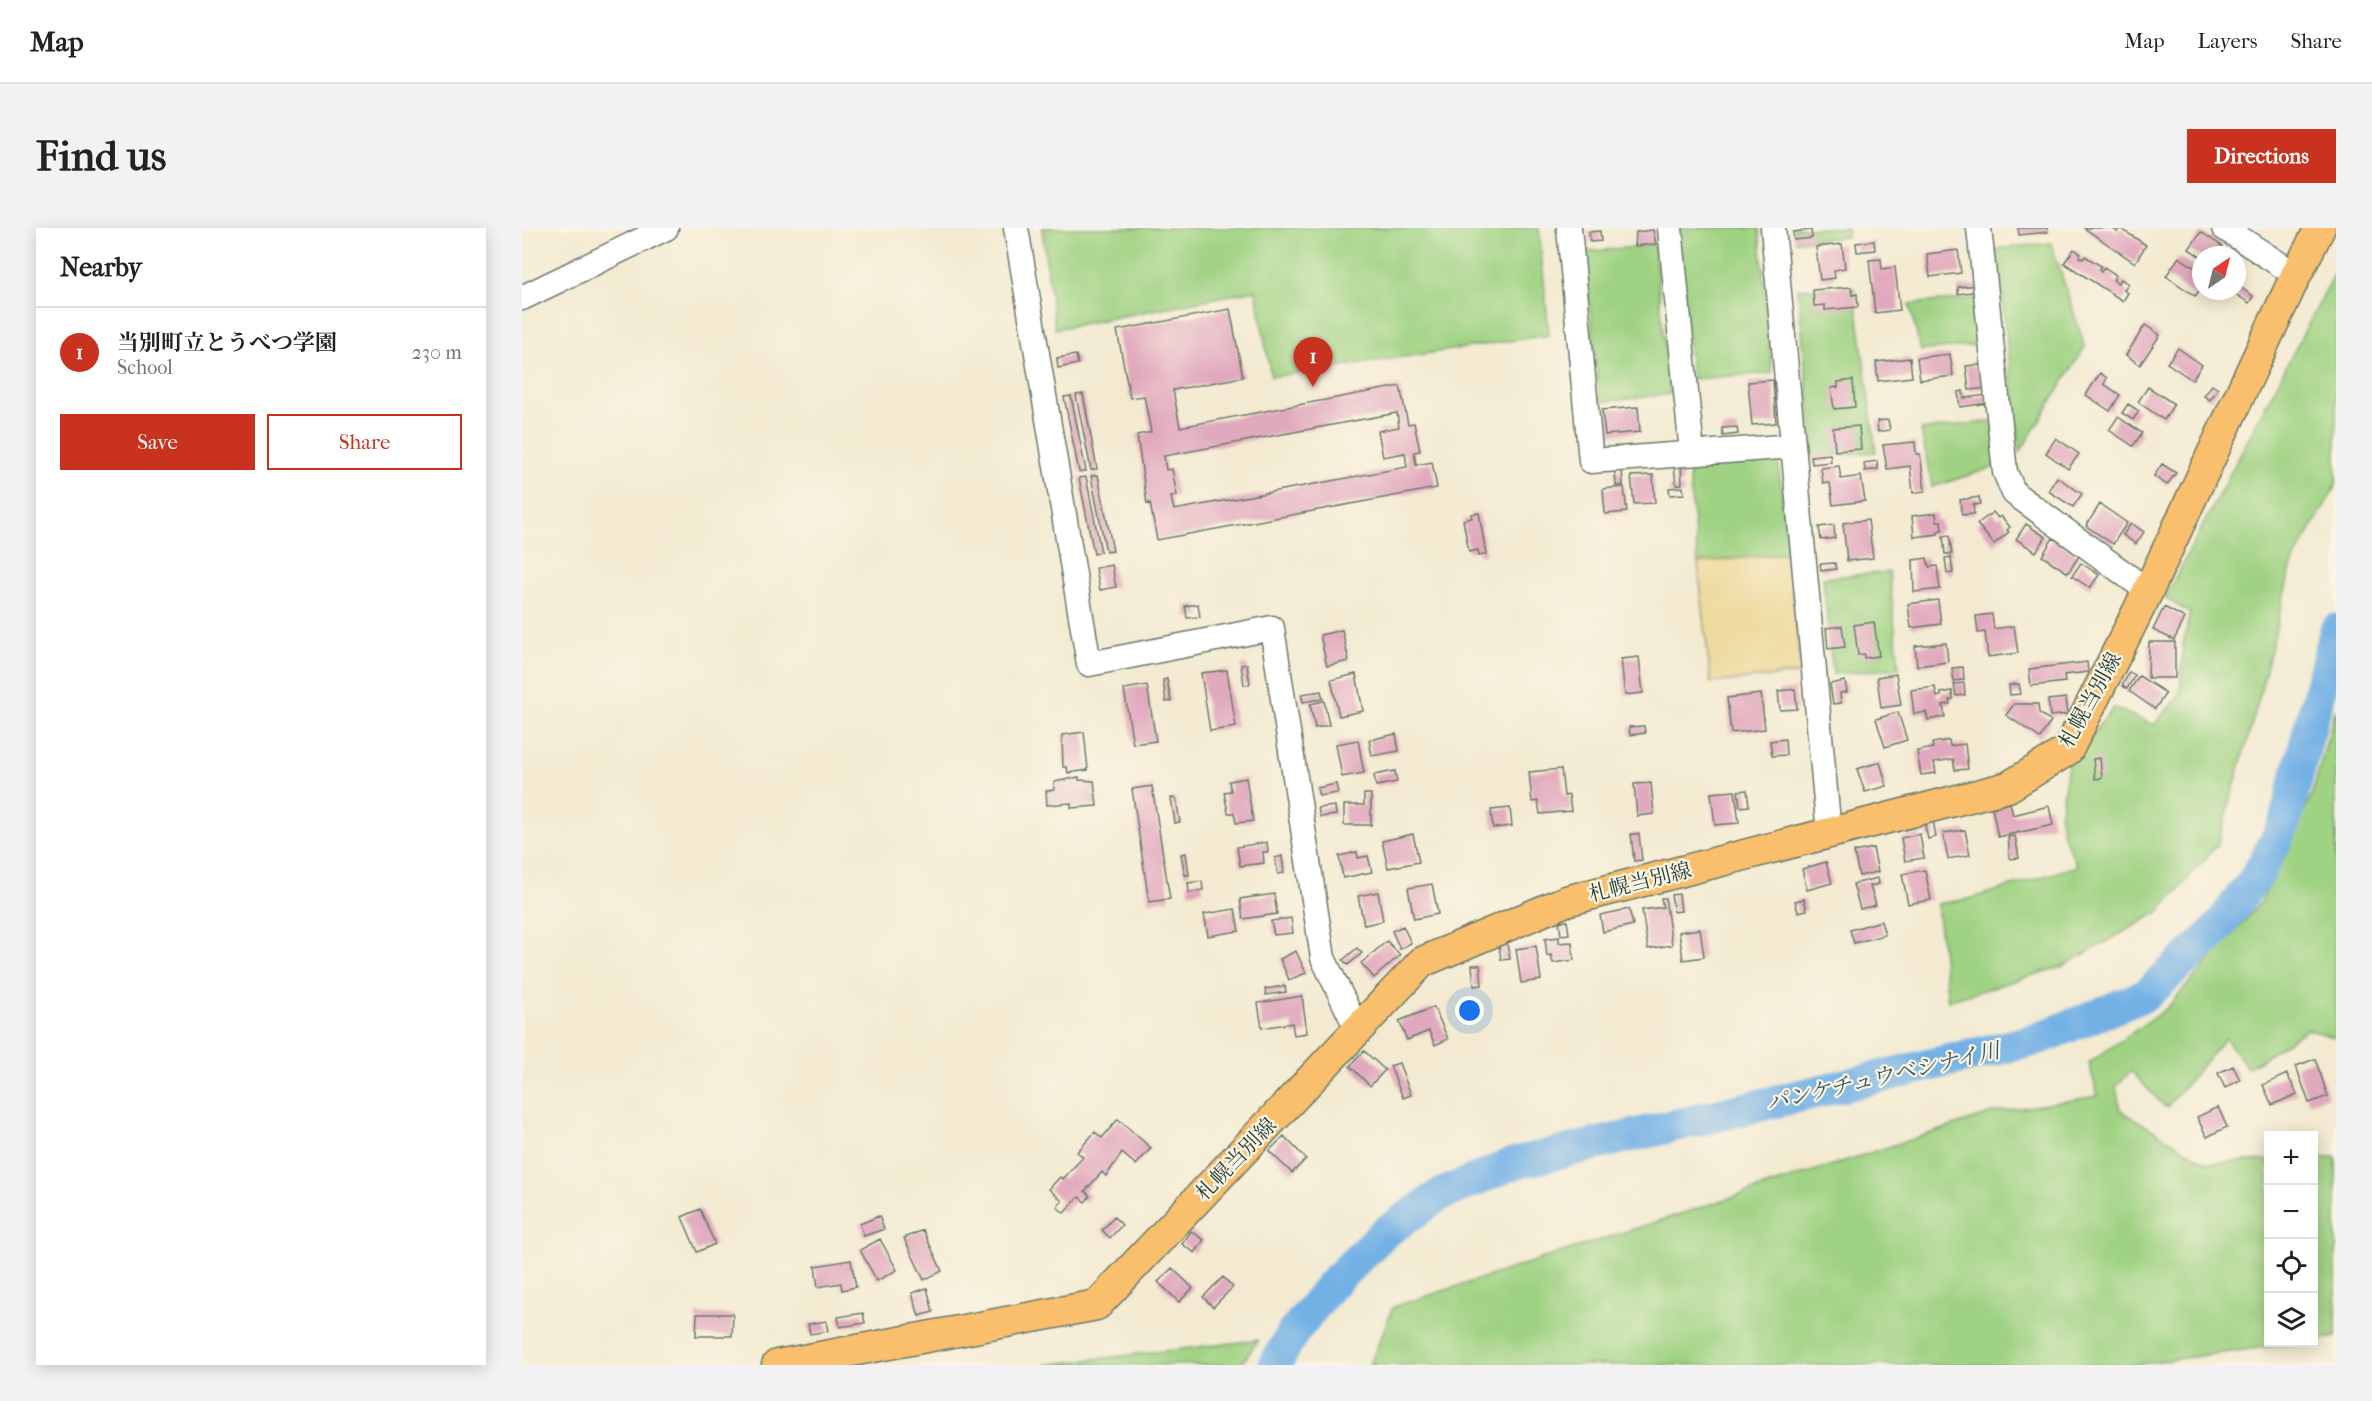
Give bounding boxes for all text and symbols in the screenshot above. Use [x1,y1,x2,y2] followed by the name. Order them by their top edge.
[30,25,84,58] text: Map
[2124,29,2165,53] text: Map
[2198,29,2257,53] text: Layers
[2290,29,2342,53] text: Share
[2187,129,2336,183] button: Directions
[36,132,166,181] text: Find us
[2192,246,2246,300] north arrow
[60,252,142,283] text: Nearby
[117,330,337,356] text: 当別町立とうべつ学園
[1294,338,1332,387] pin: 1
[76,341,83,364] text: 1
[412,341,462,364] text: 230 m
[117,356,173,379] text: School
[60,414,255,470] button: Save
[267,414,462,470] button: Share
[2054,648,2126,752] street label: 札幌当別線
[1586,858,1694,906] street label: 札幌当別線
[1455,996,1484,1025] your location
[1764,1037,2004,1116] water label: パンケチュウベシナイ川
[1191,1113,1281,1205] street label: 札幌当別線
[2264,1131,2318,1347] map controls
[2264,1131,2318,1185] button: +
[2264,1185,2318,1239] button: −
[2264,1239,2318,1293] button: locate
[2264,1293,2318,1347] button: layers

